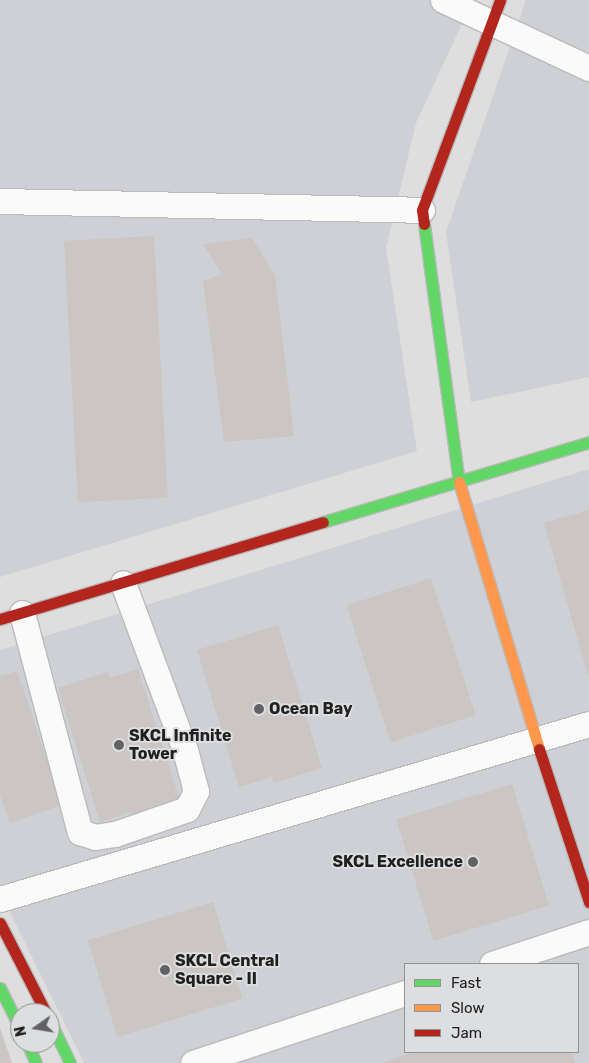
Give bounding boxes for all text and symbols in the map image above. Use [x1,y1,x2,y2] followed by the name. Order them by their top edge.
[269,699,352,719] place label: Ocean Bay
[253,703,265,715] marker: Ocean Bay
[129,726,232,764] place label: SKCL Infinite Tower
[113,739,125,751] marker: SKCL Infinite Tower
[332,852,463,872] place label: SKCL Excellence
[467,856,479,868] marker: SKCL Excellence
[175,951,279,989] place label: SKCL Central Square - II
[404,963,579,1053] legend
[159,964,171,976] marker: SKCL Central Square - II
[451,974,481,992] text: Fast
[451,999,484,1017] text: Slow
[10,1003,60,1053] north arrow
[11,1024,30,1038] text: N
[451,1024,482,1042] text: Jam

